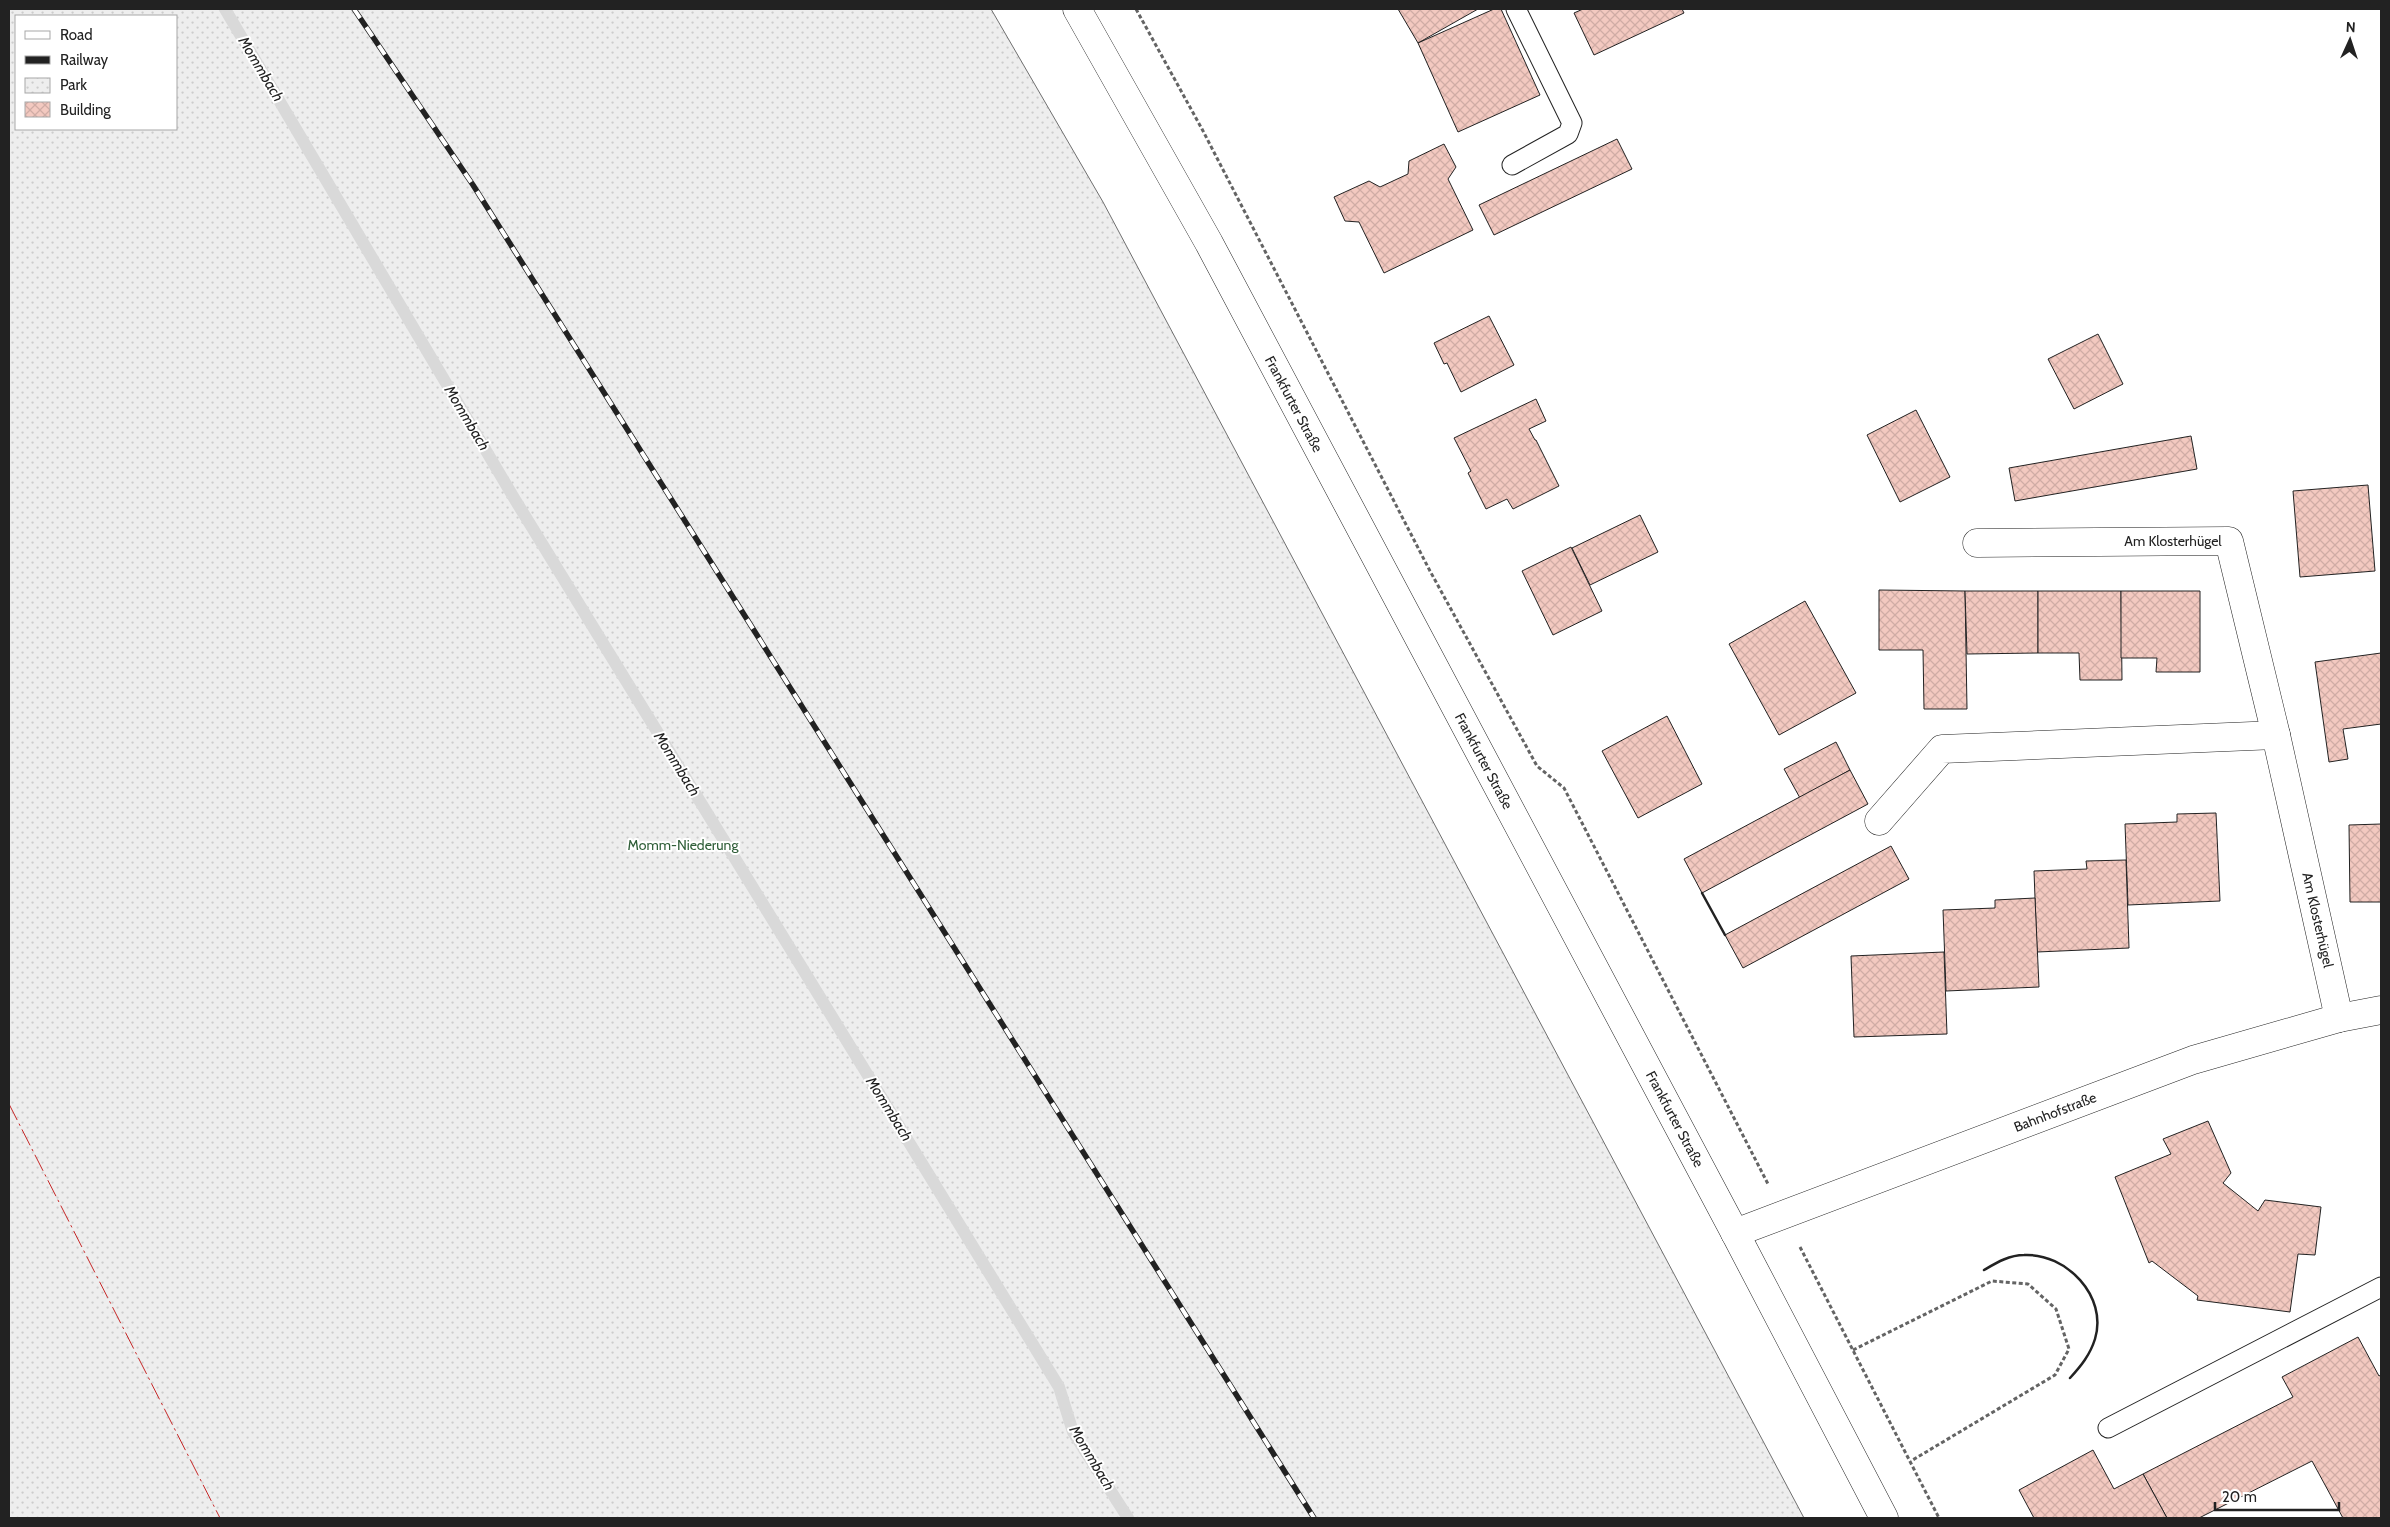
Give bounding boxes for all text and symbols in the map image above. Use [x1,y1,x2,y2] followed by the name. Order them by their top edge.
[15,15,178,130] legend
[2325,15,2375,65] north arrow
[2345,18,2356,36] text: N
[60,26,93,44] text: Road
[234,32,287,105] water label: Mommbach
[60,51,109,69] text: Railway
[60,76,87,94] text: Park
[60,101,111,119] text: Building
[1261,353,1327,455] street label: Frankfurter Straße
[440,381,493,454] water label: Mommbach
[2124,532,2222,550] street label: Am Klosterhügel
[1451,710,1517,812] street label: Frankfurter Straße
[650,728,704,800] water label: Mommbach
[628,836,739,854] park label: Momm-Niederung
[2298,871,2338,970] street label: Am Klosterhügel
[1642,1068,1708,1170] street label: Frankfurter Straße
[862,1073,916,1145] water label: Mommbach
[2011,1088,2099,1136] street label: Bahnhofstraße
[1065,1421,1118,1494] water label: Mommbach
[2215,1480,2339,1512] scale bar
[2222,1488,2257,1506] text: 20 m

